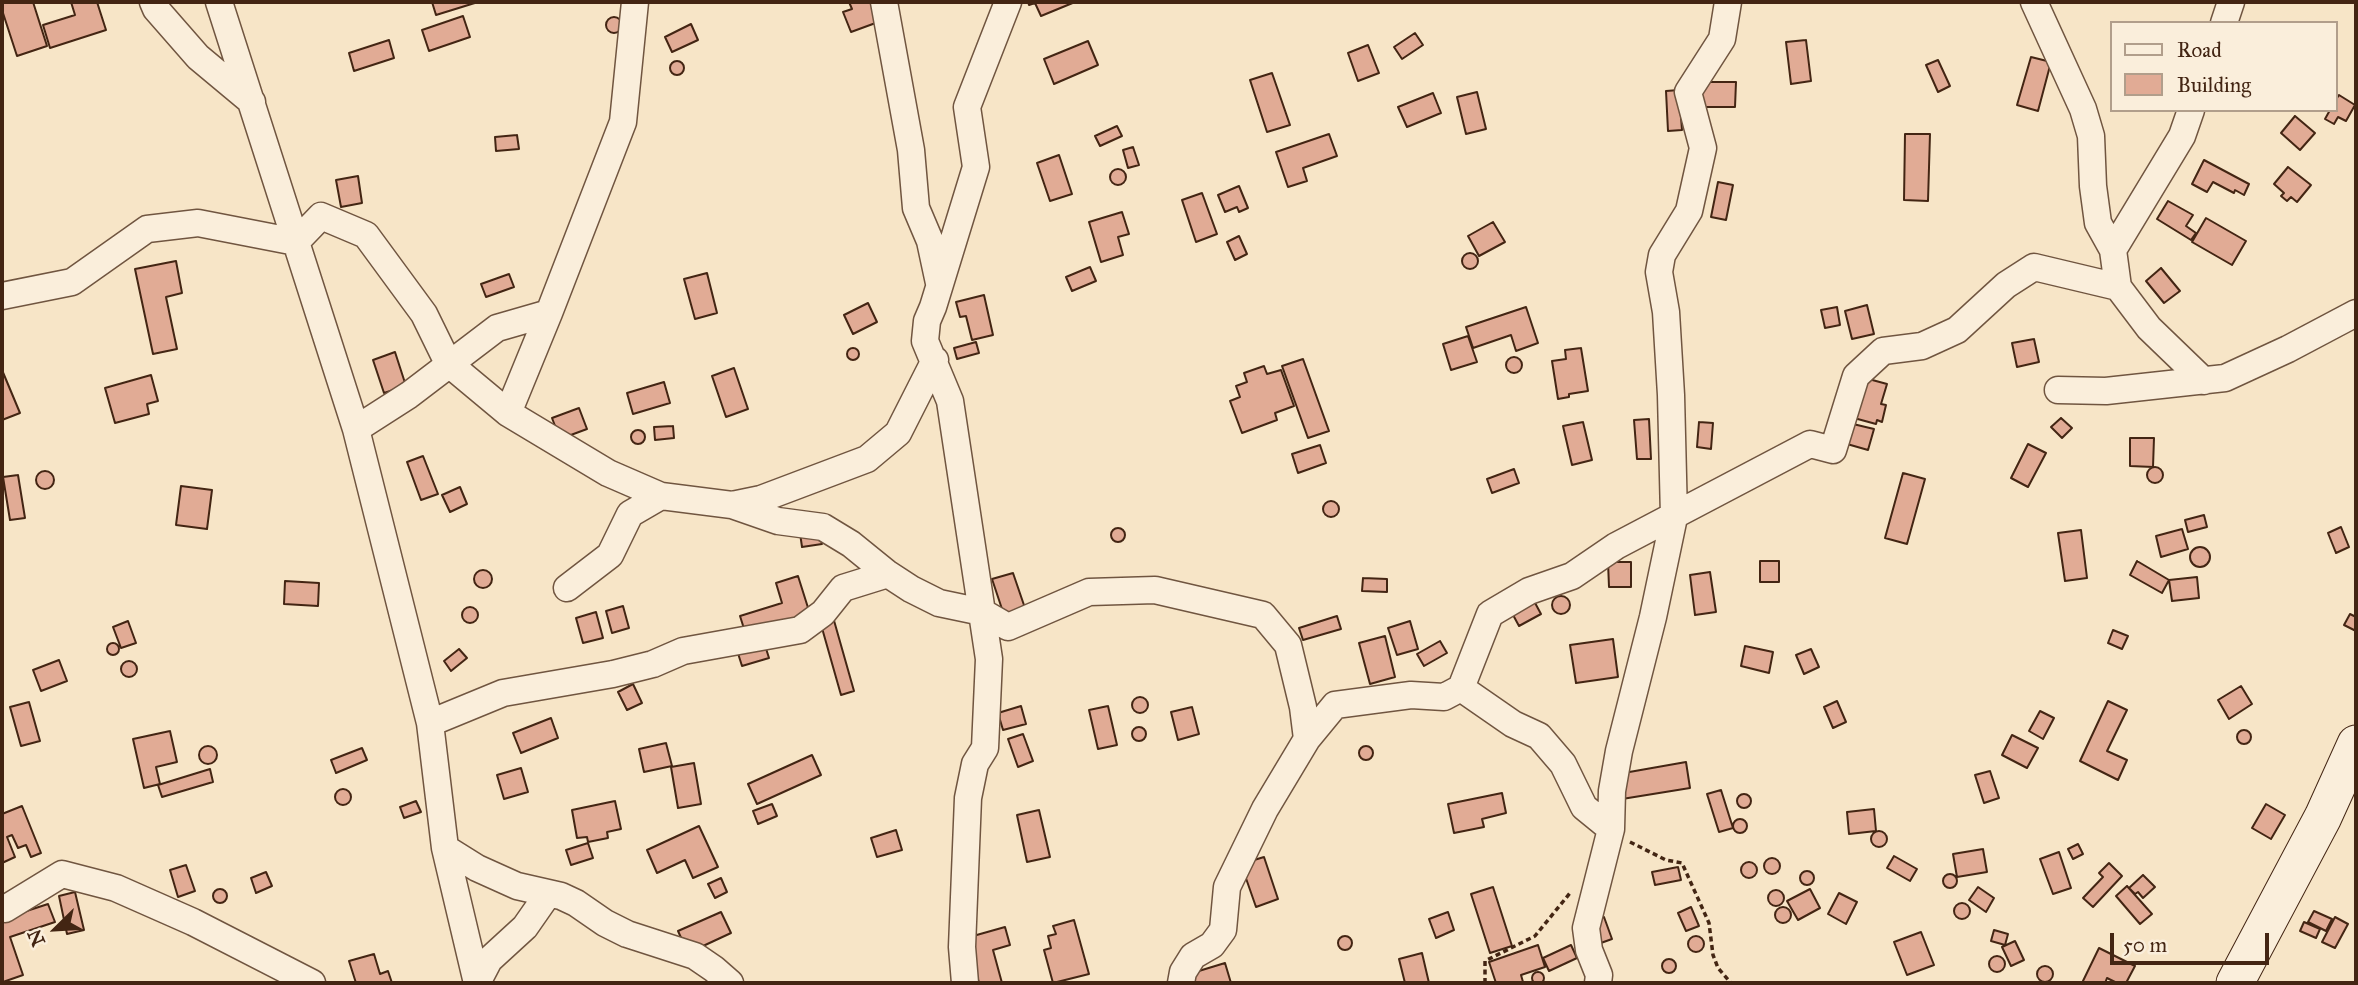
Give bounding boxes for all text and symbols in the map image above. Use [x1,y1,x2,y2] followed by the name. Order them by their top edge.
[2110,21,2337,112] legend
[2177,37,2222,63] text: Road
[2177,72,2251,98] text: Building
[21,894,91,964] north arrow
[2113,918,2272,962] scale bar
[23,926,50,950] text: N
[2123,932,2167,958] text: 50 m

